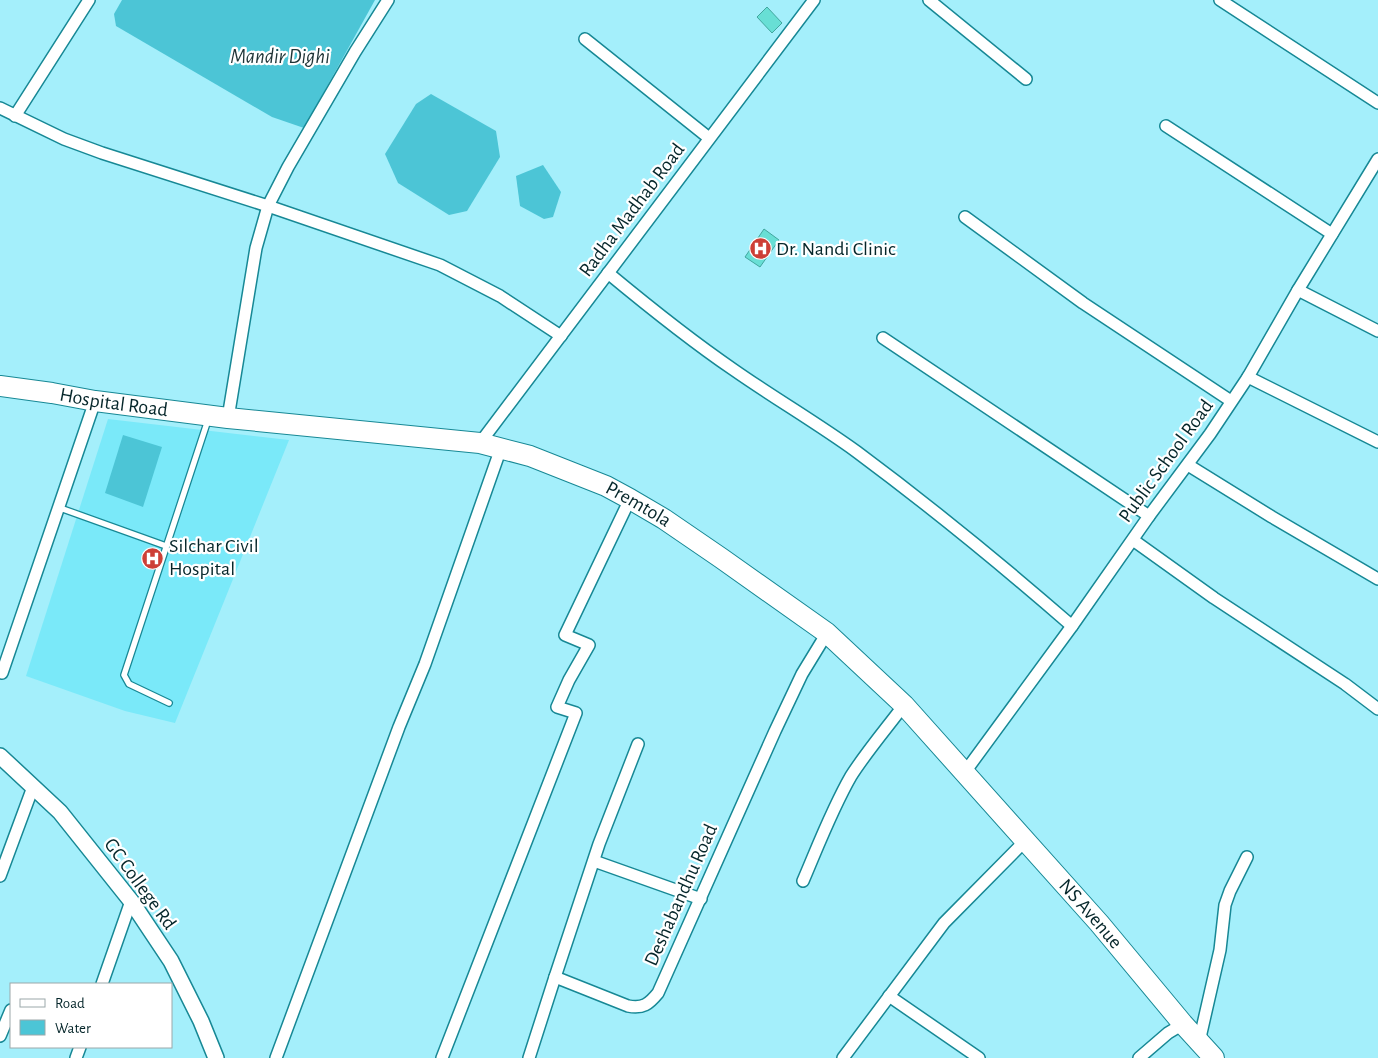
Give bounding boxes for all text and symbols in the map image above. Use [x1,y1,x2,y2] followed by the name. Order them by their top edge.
[230,46,330,67] water label: Mandir Dighi
[575,140,689,280] street label: Radha Madhab Road
[748,237,772,261] hospital icon: Dr. Nandi Clinic
[776,239,896,259] place label: Dr. Nandi Clinic
[58,385,169,420] street label: Hospital Road
[1115,396,1217,526] street label: Public School Road
[602,478,675,531] street label: Premtola
[169,536,259,579] place label: Silchar Civil Hospital
[141,546,165,570] hospital icon: Silchar Civil Hospital
[641,821,721,969] street label: Deshabandhu Road
[100,835,180,933] street label: GC College Rd
[1055,875,1126,952] street label: NS Avenue
[10,983,172,1048] legend
[55,996,85,1011] text: Road
[55,1021,91,1036] text: Water

